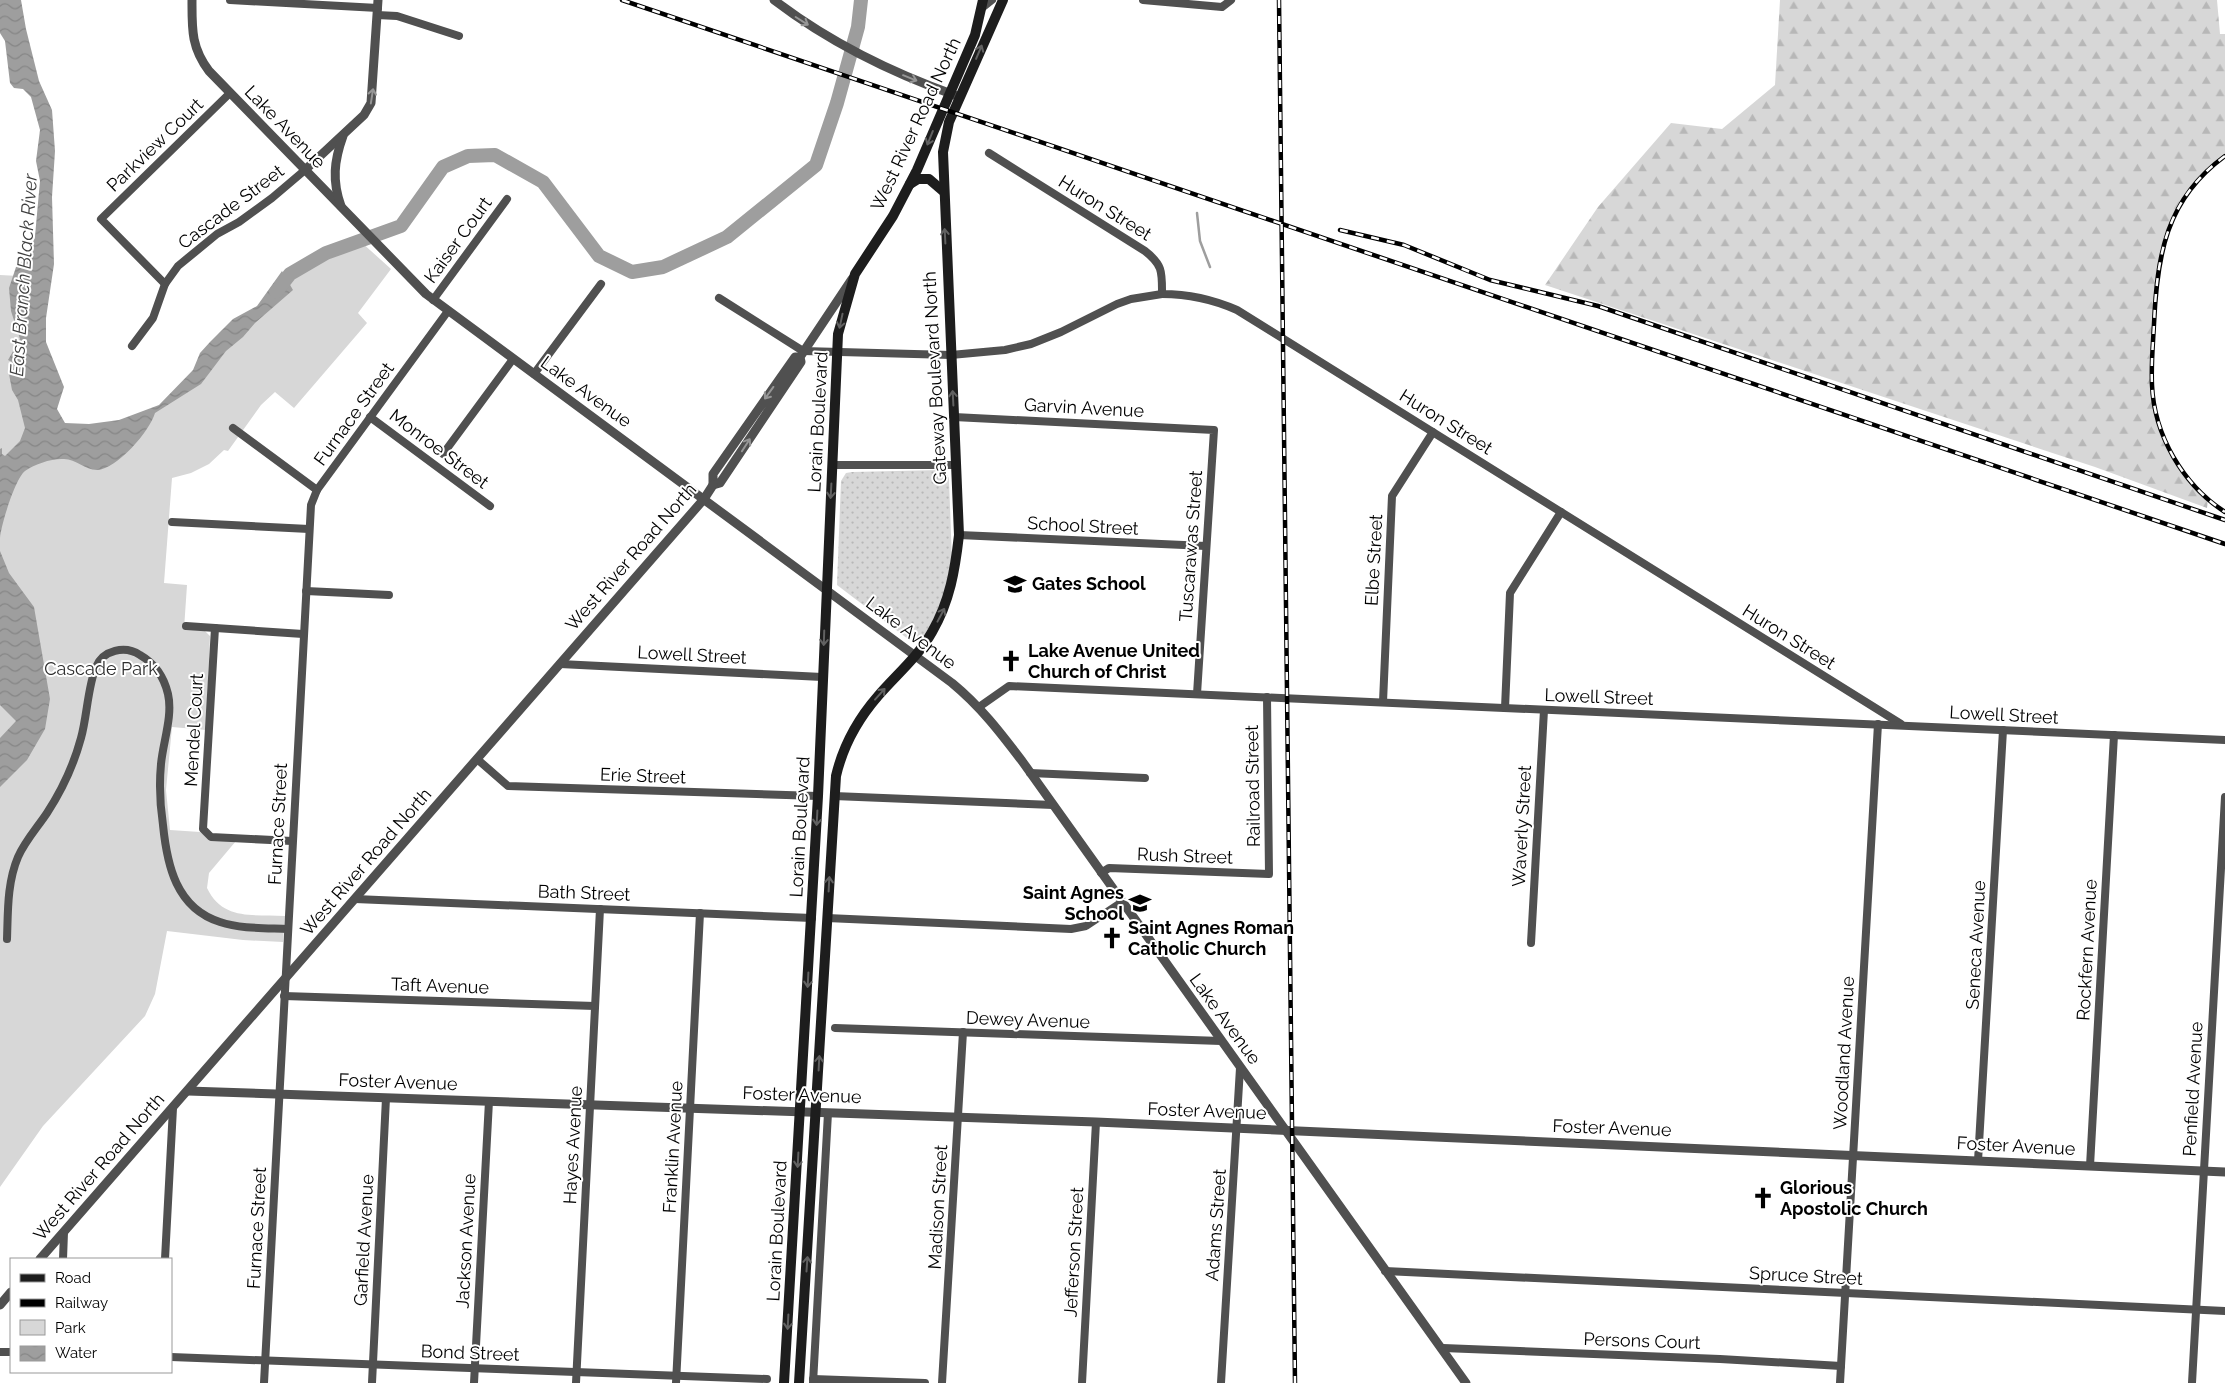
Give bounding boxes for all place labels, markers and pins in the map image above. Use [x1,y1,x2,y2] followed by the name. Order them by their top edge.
[1002,571,1028,597] school or university icon: Gates School
[1032,573,1146,594] place label: Gates School
[1028,640,1200,682] place label: Lake Avenue United Church of Christ
[998,648,1024,674] church icon: Lake Avenue United Church of Christ
[1023,882,1124,924] place label: Saint Agnes School
[1127,890,1153,916] school or university icon: Saint Agnes School
[1128,917,1294,959] place label: Saint Agnes Roman Catholic Church
[1099,925,1125,951] church icon: Saint Agnes Roman Catholic Church
[1780,1177,1928,1219] place label: Glorious Apostolic Church
[1750,1185,1776,1211] church icon: Glorious Apostolic Church

